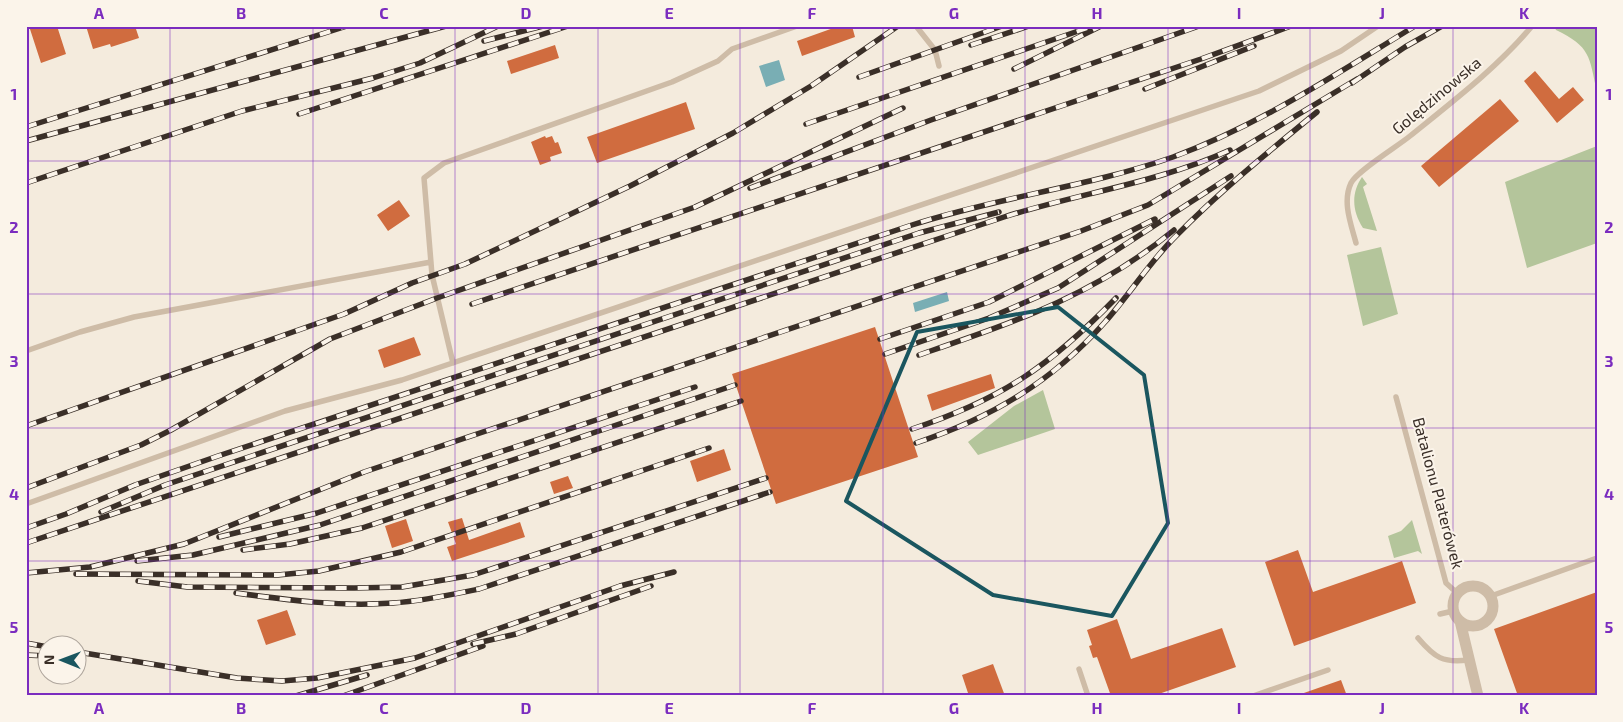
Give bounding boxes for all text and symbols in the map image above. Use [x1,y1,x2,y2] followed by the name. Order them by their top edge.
[94,3,105,22] text: A
[236,3,246,22] text: B
[379,3,389,22] text: C
[521,3,532,22] text: D
[664,3,674,22] text: E
[808,3,817,22] text: F
[949,3,959,22] text: G
[1091,3,1103,22] text: H
[1237,3,1241,22] text: I
[1379,3,1385,22] text: J
[1519,3,1530,22] text: K
[1388,52,1484,138] street label: Golędzinowska
[11,84,17,103] text: 1
[1606,84,1612,103] text: 1
[9,217,19,236] text: 2
[1604,217,1614,236] text: 2
[9,351,19,370] text: 3
[1604,351,1614,370] text: 3
[1410,415,1468,571] street label: Batalionu Platerówek
[9,484,19,503] text: 4
[1604,484,1614,503] text: 4
[10,617,19,636] text: 5
[1605,617,1614,636] text: 5
[38,634,88,684] north arrow
[40,655,57,665] text: N
[94,698,105,717] text: A
[236,698,246,717] text: B
[379,698,389,717] text: C
[521,698,532,717] text: D
[664,698,674,717] text: E
[808,698,817,717] text: F
[949,698,959,717] text: G
[1091,698,1103,717] text: H
[1237,698,1241,717] text: I
[1379,698,1385,717] text: J
[1519,698,1530,717] text: K

